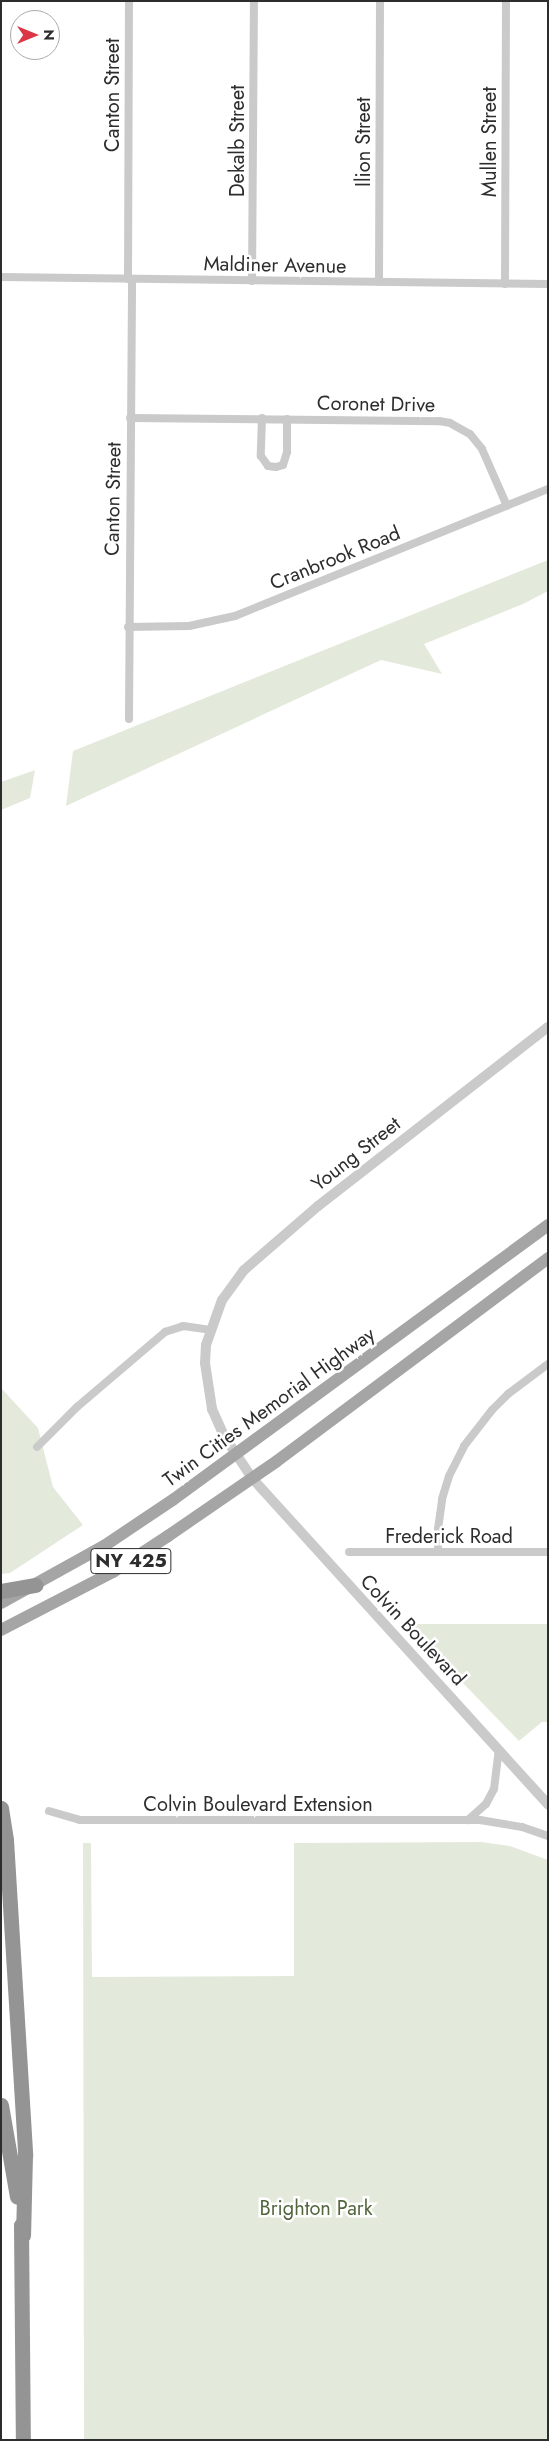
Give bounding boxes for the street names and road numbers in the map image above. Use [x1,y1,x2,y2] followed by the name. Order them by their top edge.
[100,38,124,152] street label: Canton Street
[225,85,249,197] street label: Dekalb Street
[477,87,501,197] street label: Mullen Street
[351,97,375,187] street label: Ilion Street
[203,252,347,278] street label: Maldiner Avenue
[317,391,435,417] street label: Coronet Drive
[100,442,126,556] street label: Canton Street
[266,521,404,595] street label: Cranbrook Road
[307,1112,405,1196] street label: Young Street
[158,1322,380,1492] street label: Twin Cities Memorial Highway
[385,1524,513,1548] street label: Frederick Road
[90,1544,172,1578] road number: NY 425
[355,1569,471,1691] street label: Colvin Boulevard
[143,1792,373,1816] street label: Colvin Boulevard Extension

